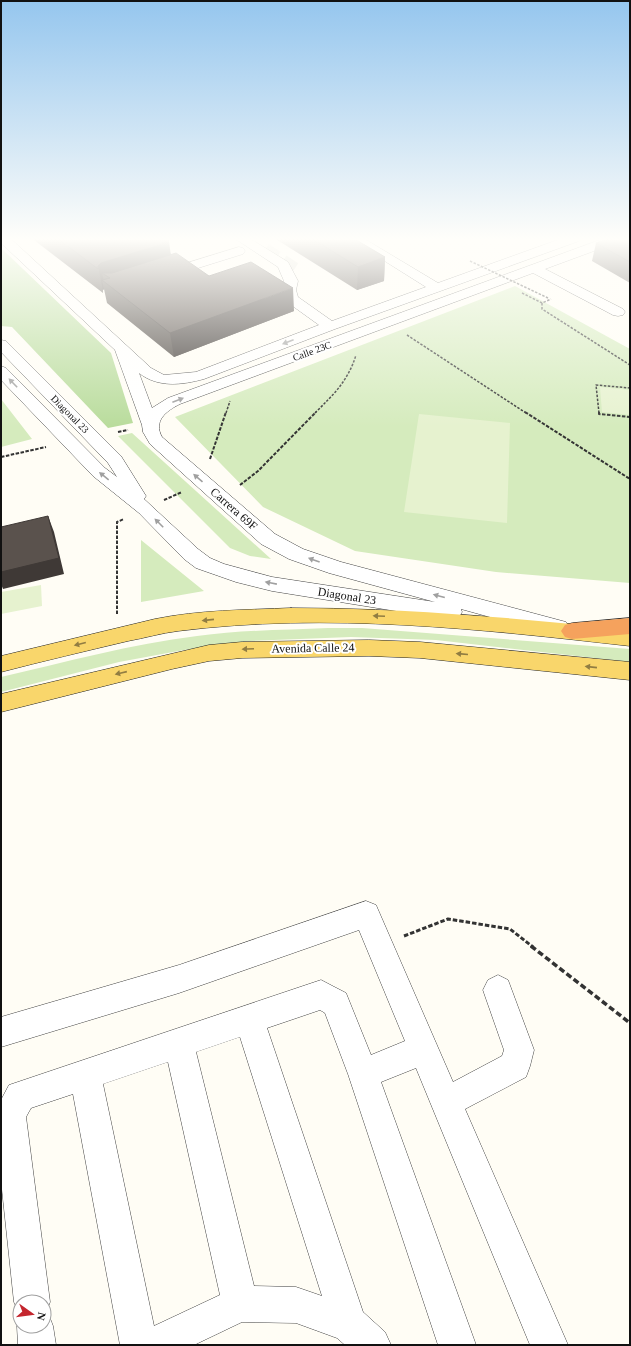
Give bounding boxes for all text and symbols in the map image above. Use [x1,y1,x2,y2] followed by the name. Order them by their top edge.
[282,339,294,345] one-way arrow
[291,339,333,363] street label: Calle 23C
[8,378,18,388] one-way arrow
[49,393,91,435] street label: Diagonal 23
[172,396,184,402] one-way arrow
[98,471,109,480] one-way arrow
[193,473,203,482] one-way arrow
[208,485,261,533] street label: Carrera 69F
[155,518,164,528] one-way arrow
[308,557,320,563] one-way arrow
[264,580,277,586] one-way arrow
[317,584,377,608] street label: Diagonal 23
[433,593,445,599] one-way arrow
[373,613,385,620] one-way arrow
[201,617,214,624] one-way arrow
[271,640,355,656] street label: Avenida Calle 24
[74,642,86,648] one-way arrow
[242,646,254,653] one-way arrow
[456,651,468,657] one-way arrow
[585,663,597,670] one-way arrow
[114,670,127,676] one-way arrow
[12,1294,52,1334] north arrow
[35,1311,48,1322] text: N

